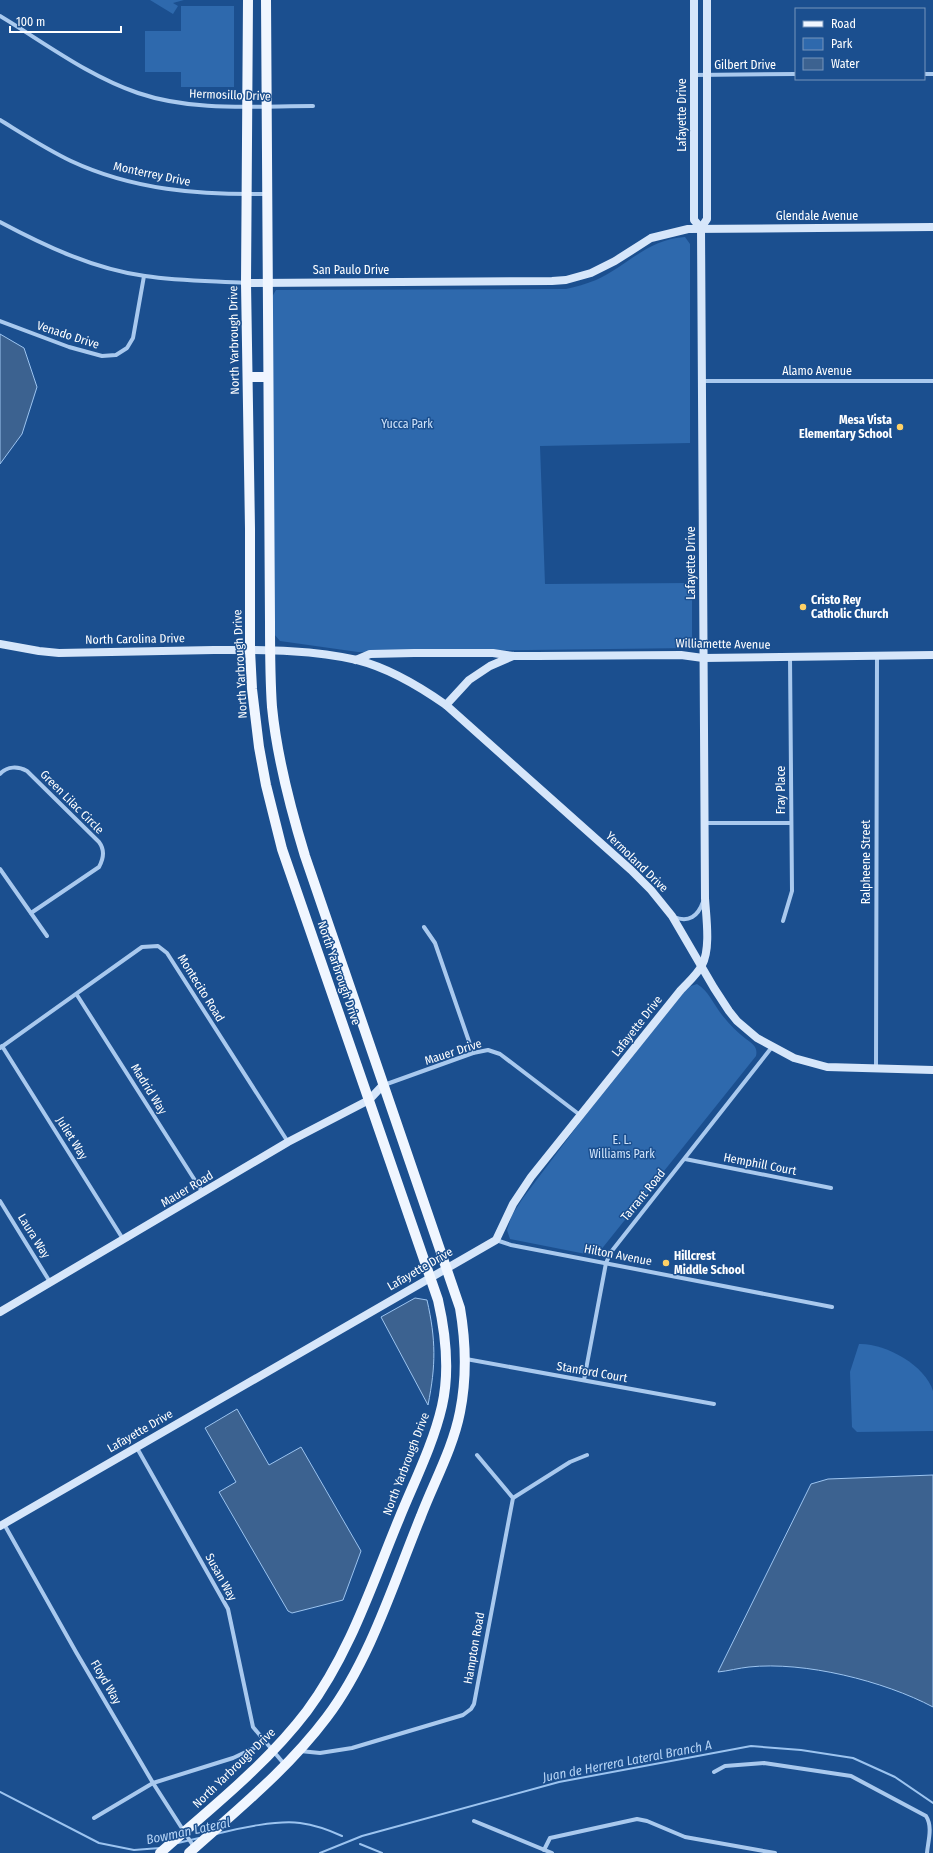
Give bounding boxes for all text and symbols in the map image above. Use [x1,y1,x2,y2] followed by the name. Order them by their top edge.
[10,8,121,34] scale bar
[795,8,925,80] legend
[16,15,45,29] text: 100 m
[831,17,856,31] text: Road
[831,37,853,51] text: Park
[831,57,860,71] text: Water
[714,58,776,72] street label: Gilbert Drive
[675,78,689,152] street label: Lafayette Drive
[189,87,271,103] street label: Hermosillo Drive
[112,159,192,189] street label: Monterrey Drive
[776,209,858,223] street label: Glendale Avenue
[313,263,389,277] street label: San Paulo Drive
[226,285,242,395] street label: North Yarbrough Drive
[35,318,101,352] street label: Venado Drive
[782,364,852,378] street label: Alamo Avenue
[799,413,893,441] place label: Mesa Vista Elementary School
[381,417,433,431] park label: Yucca Park
[895,422,905,432] marker: Mesa Vista Elementary School
[684,526,698,600] street label: Lafayette Drive
[811,593,888,621] place label: Cristo Rey Catholic Church
[798,602,808,612] marker: Cristo Rey Catholic Church
[230,609,250,719] street label: North Yarbrough Drive
[85,631,185,647] street label: North Carolina Drive
[675,636,771,652] street label: Williamette Avenue
[774,766,788,814] street label: Fray Place
[37,767,107,837] street label: Green Lilac Circle
[859,820,873,904] street label: Ralpheene Street
[603,829,671,895] street label: Yermoland Drive
[315,919,363,1027] street label: North Yarbrough Drive
[175,952,227,1024] street label: Montecito Road
[609,993,665,1059] street label: Lafayette Drive
[423,1036,483,1068] street label: Mauer Drive
[128,1061,170,1117] street label: Madrid Way
[53,1114,91,1163] street label: Juliet Way
[589,1133,655,1161] park label: E. L. Williams Park
[722,1150,798,1178] street label: Hemphill Court
[618,1166,668,1224] street label: Tarrant Road
[158,1168,216,1210] street label: Mauer Road
[15,1211,53,1261] street label: Laura Way
[583,1242,653,1268] street label: Hilton Avenue
[385,1245,455,1293] street label: Lafayette Drive
[674,1249,745,1277] place label: Hillcrest Middle School
[661,1258,671,1268] marker: Hillcrest Middle School
[556,1359,629,1385] street label: Stanford Court
[105,1407,175,1455] street label: Lafayette Drive
[380,1411,432,1517] street label: North Yarbrough Drive
[202,1551,240,1604] street label: Susan Way
[461,1611,487,1685] street label: Hampton Road
[88,1657,125,1707] street label: Floyd Way
[190,1725,278,1811] street label: North Yarbrough Drive
[540,1737,713,1785] water label: Juan de Herrera Lateral Branch A
[145,1815,232,1847] water label: Bowman Lateral

